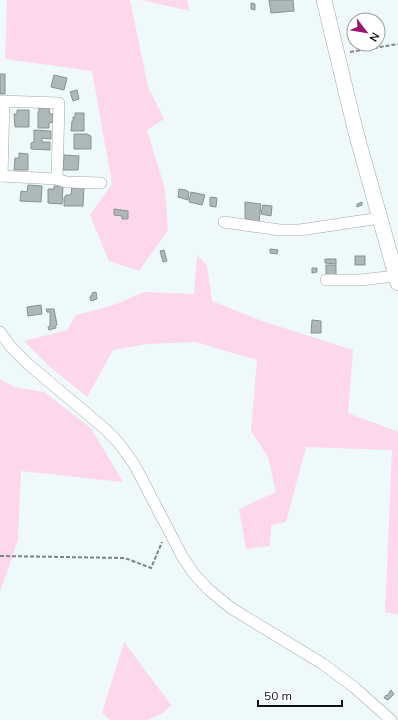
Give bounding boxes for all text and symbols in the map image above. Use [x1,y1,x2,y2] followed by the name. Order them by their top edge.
[346,12,386,52] north arrow
[366,30,383,44] text: N
[258,682,342,708] scale bar
[264,688,292,703] text: 50 m

